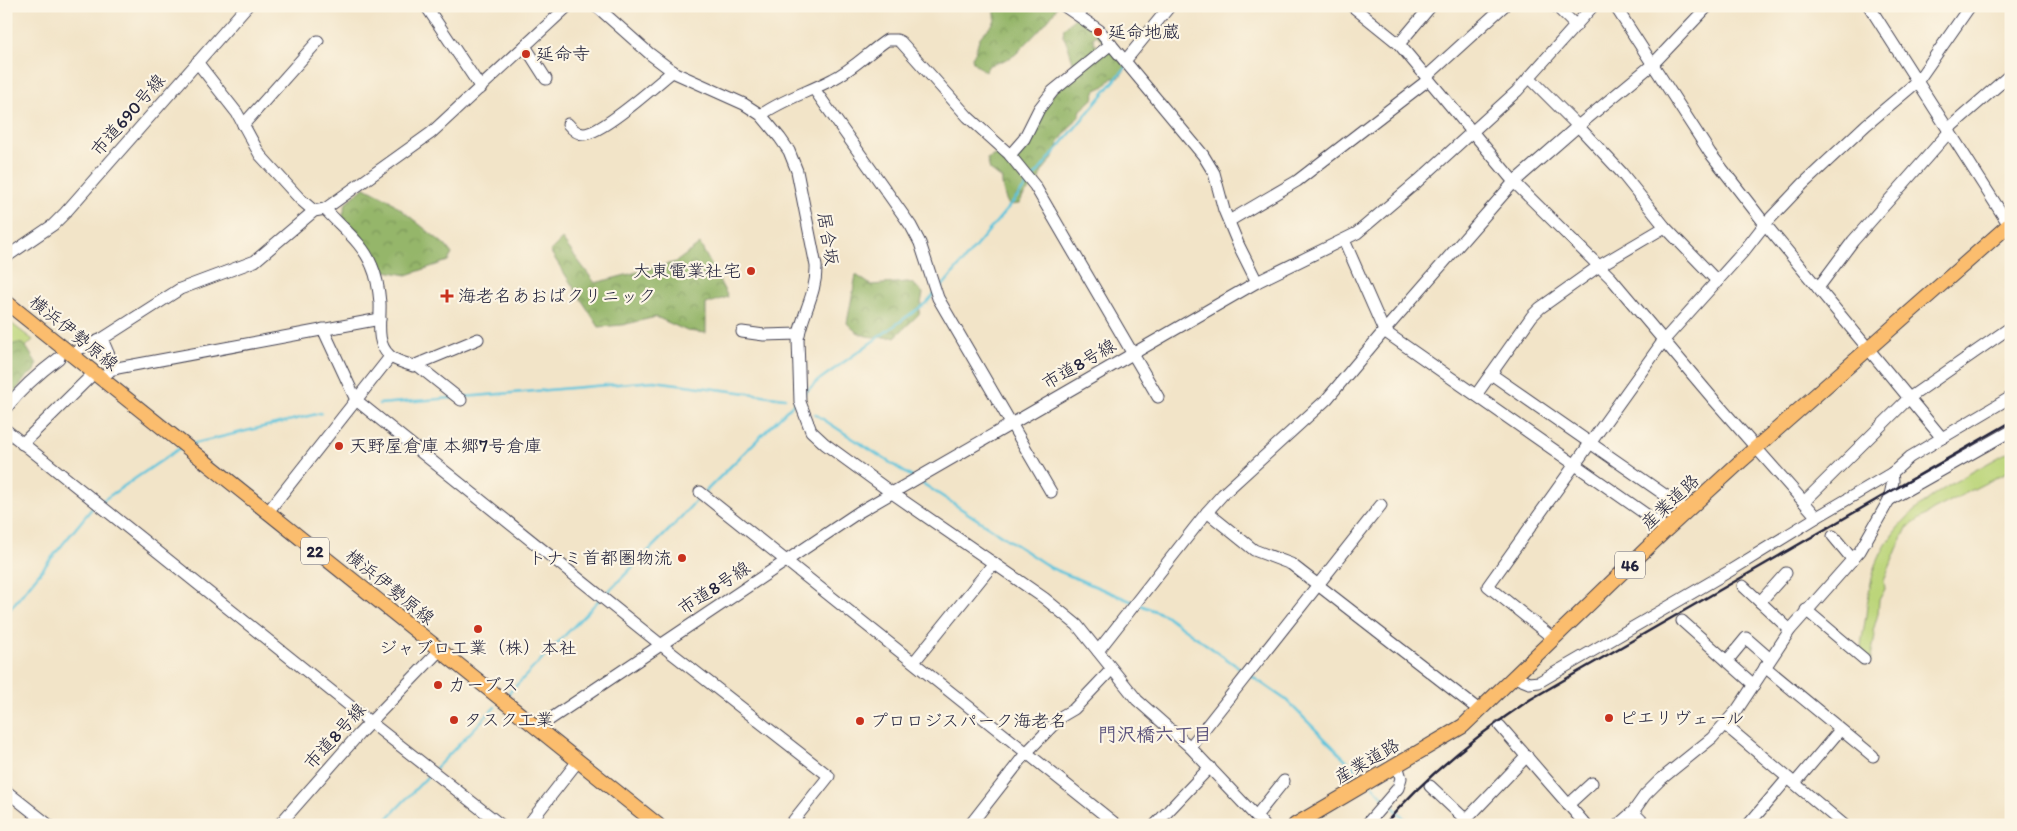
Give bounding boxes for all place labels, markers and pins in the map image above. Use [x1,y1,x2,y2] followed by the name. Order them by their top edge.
[1108,21,1180,43] place label: 延命地蔵
[1092,26,1104,38] marker: 延命地蔵
[536,43,590,65] place label: 延命寺
[520,48,532,60] marker: 延命寺
[633,260,741,282] place label: 大東電業社宅
[745,265,757,277] marker: 大東電業社宅
[458,285,656,307] place label: 海老名あおばクリニック
[440,289,454,303] marker: 海老名あおばクリニック
[349,435,542,457] place label: 天野屋倉庫 本郷7号倉庫
[333,440,345,452] marker: 天野屋倉庫 本郷7号倉庫
[528,547,672,569] place label: トナミ首都圏物流
[676,552,688,564] marker: トナミ首都圏物流
[472,623,484,635] marker: ジャブロ工業（株）本社
[379,637,577,659] place label: ジャブロ工業（株）本社
[448,674,519,696] place label: カーブス
[432,679,444,691] marker: カーブス
[1619,707,1744,729] place label: ピエリヴェール
[464,709,554,731] place label: タスク工業
[870,710,1067,732] place label: プロロジスパーク海老名
[1603,712,1615,724] marker: ピエリヴェール
[448,714,460,726] marker: タスク工業
[854,715,866,727] marker: プロロジスパーク海老名

